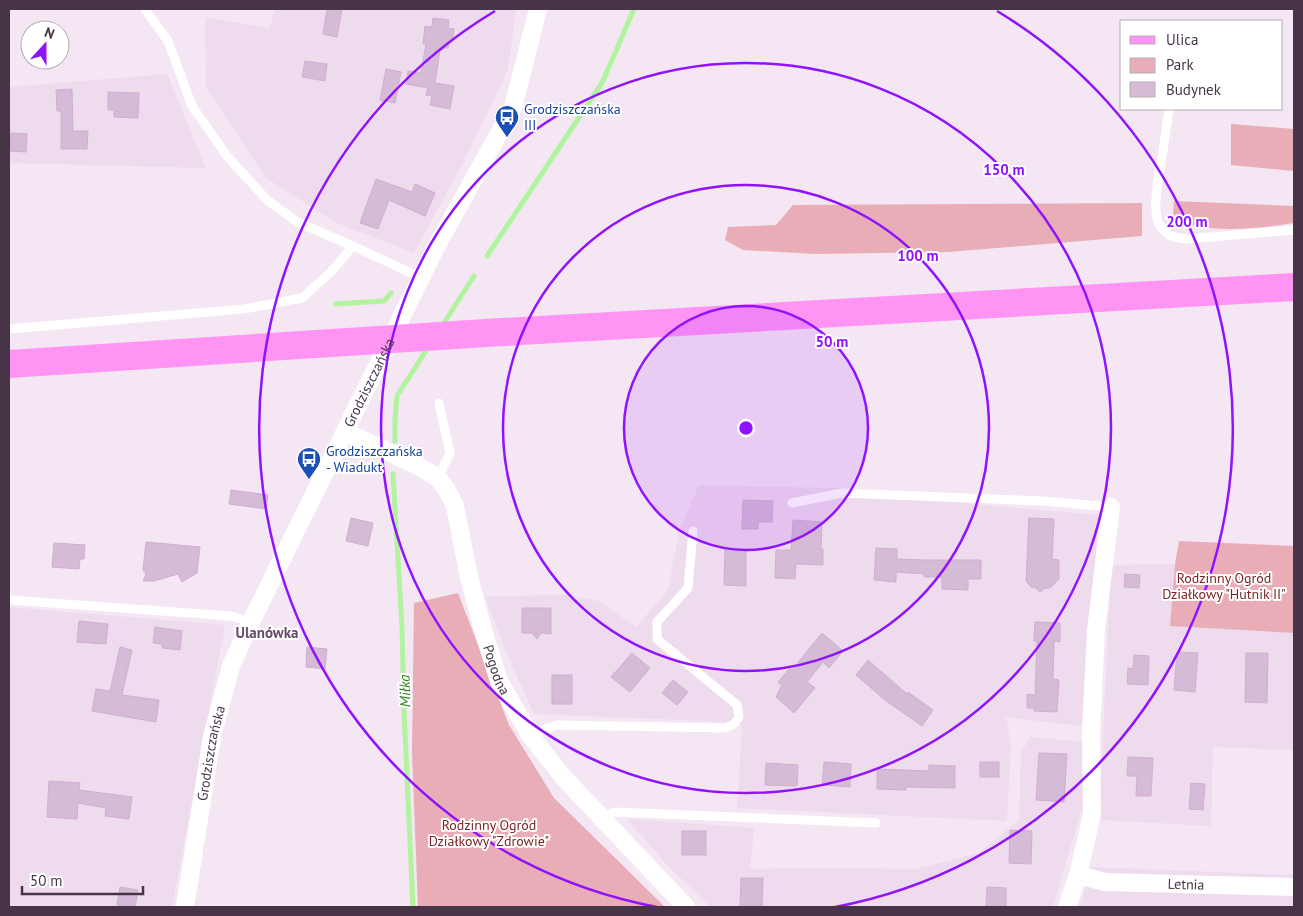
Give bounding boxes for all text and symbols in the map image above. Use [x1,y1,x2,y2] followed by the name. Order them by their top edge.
[20,20,70,70] north arrow
[1120,20,1283,110] legend
[42,23,57,43] text: N
[1166,30,1198,49] text: Ulica
[1166,55,1194,74] text: Park
[1166,80,1222,99] text: Budynek
[524,100,621,134] place label: Grodziszczańska III
[494,104,520,138] bus stop icon: Grodziszczańska III
[983,160,1025,179] text: 150 m
[1166,212,1208,231] text: 200 m
[897,246,939,265] text: 100 m
[816,332,848,351] text: 50 m
[340,335,399,430] street label: Grodziszczańska
[737,419,755,437] centre of rings
[326,442,423,476] place label: Grodziszczańska - Wiadukt
[296,446,322,480] bus stop icon: Grodziszczańska - Wiadukt
[1162,569,1286,603] park label: Rodzinny Ogród Działkowy "Hutnik II"
[236,623,298,642] district label: Ulanówka
[479,643,514,698] street label: Pogodna
[394,674,415,708] water label: Miłka
[193,703,229,802] street label: Grodziszczańska
[429,816,549,850] park label: Rodzinny Ogród Działkowy "Zdrowie"
[22,864,144,896] scale bar
[30,871,63,890] text: 50 m
[1168,875,1205,894] street label: Letnia

